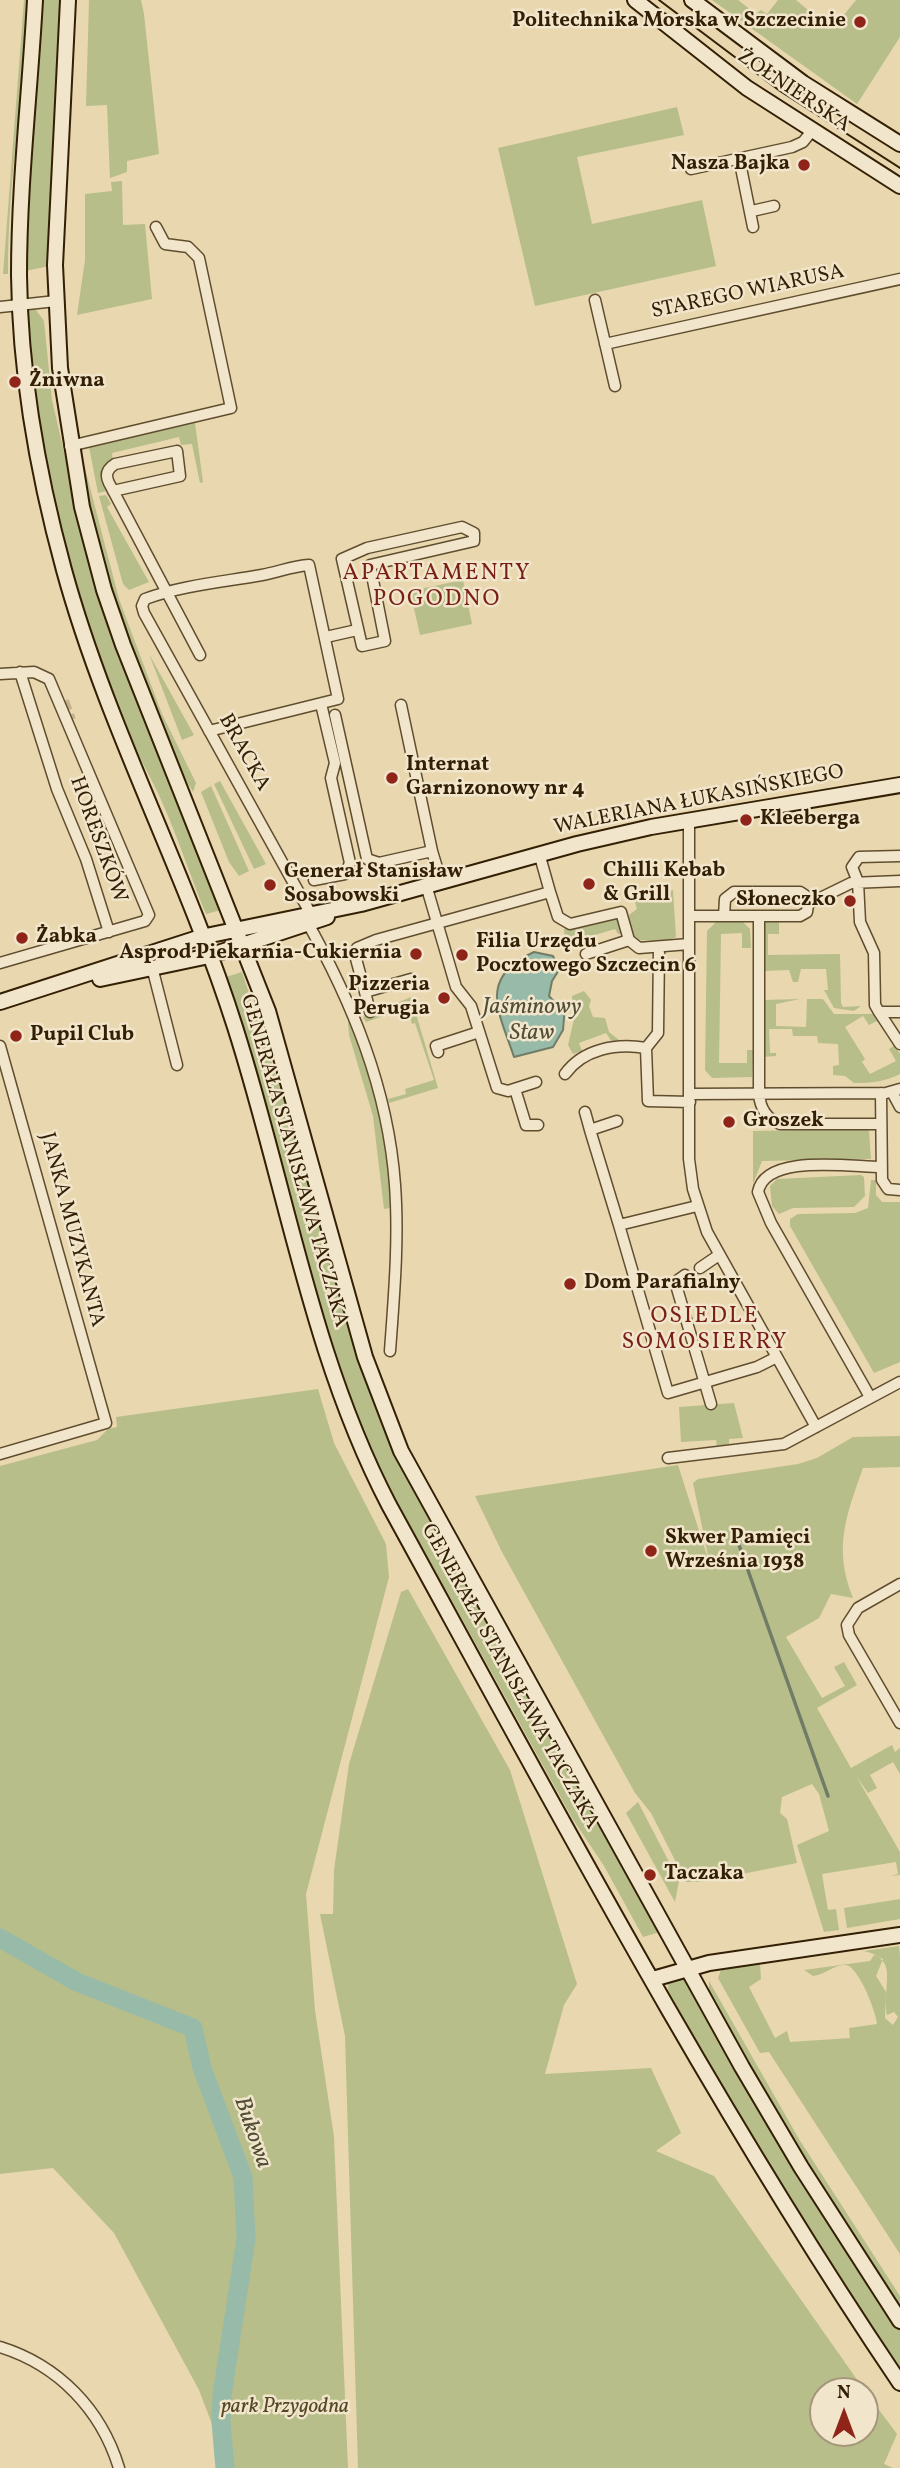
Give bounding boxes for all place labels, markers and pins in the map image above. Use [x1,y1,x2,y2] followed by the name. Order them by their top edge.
[512,9,846,35] place label: Politechnika Morska w Szczecinie
[852,14,868,30] marker: Politechnika Morska w Szczecinie
[671,152,790,178] place label: Nasza Bajka
[796,157,812,173] marker: Nasza Bajka
[29,369,105,395] place label: Żniwna
[7,374,23,390] marker: Żniwna
[406,753,585,803] place label: Internat Garnizonowy nr 4
[384,770,400,786] marker: Internat Garnizonowy nr 4
[760,807,860,833] place label: Kleeberga
[738,812,754,828] marker: Kleeberga
[603,859,725,909] place label: Chilli Kebab & Grill
[284,860,463,910] place label: Generał Stanisław Sosabowski
[581,876,597,892] marker: Chilli Kebab & Grill
[262,877,278,893] marker: Generał Stanisław Sosabowski
[736,888,836,914] place label: Słoneczko
[842,893,858,909] marker: Słoneczko
[36,925,97,951] place label: Żabka
[14,930,30,946] marker: Żabka
[476,930,696,980] place label: Filia Urzędu Pocztowego Szczecin 6
[119,941,402,967] place label: Asprod Piekarnia-Cukiernia
[408,946,424,962] marker: Asprod Piekarnia-Cukiernia
[454,947,470,963] marker: Filia Urzędu Pocztowego Szczecin 6
[348,973,430,1023] place label: Pizzeria Perugia
[436,990,452,1006] marker: Pizzeria Perugia
[30,1023,134,1049] place label: Pupil Club
[8,1028,24,1044] marker: Pupil Club
[743,1109,824,1135] place label: Groszek
[721,1114,737,1130] marker: Groszek
[584,1271,741,1297] place label: Dom Parafialny
[562,1276,578,1292] marker: Dom Parafialny
[665,1526,810,1576] place label: Skwer Pamięci Września 1938
[643,1543,659,1559] marker: Skwer Pamięci Września 1938
[664,1862,744,1888] place label: Taczaka
[642,1867,658,1883] marker: Taczaka

